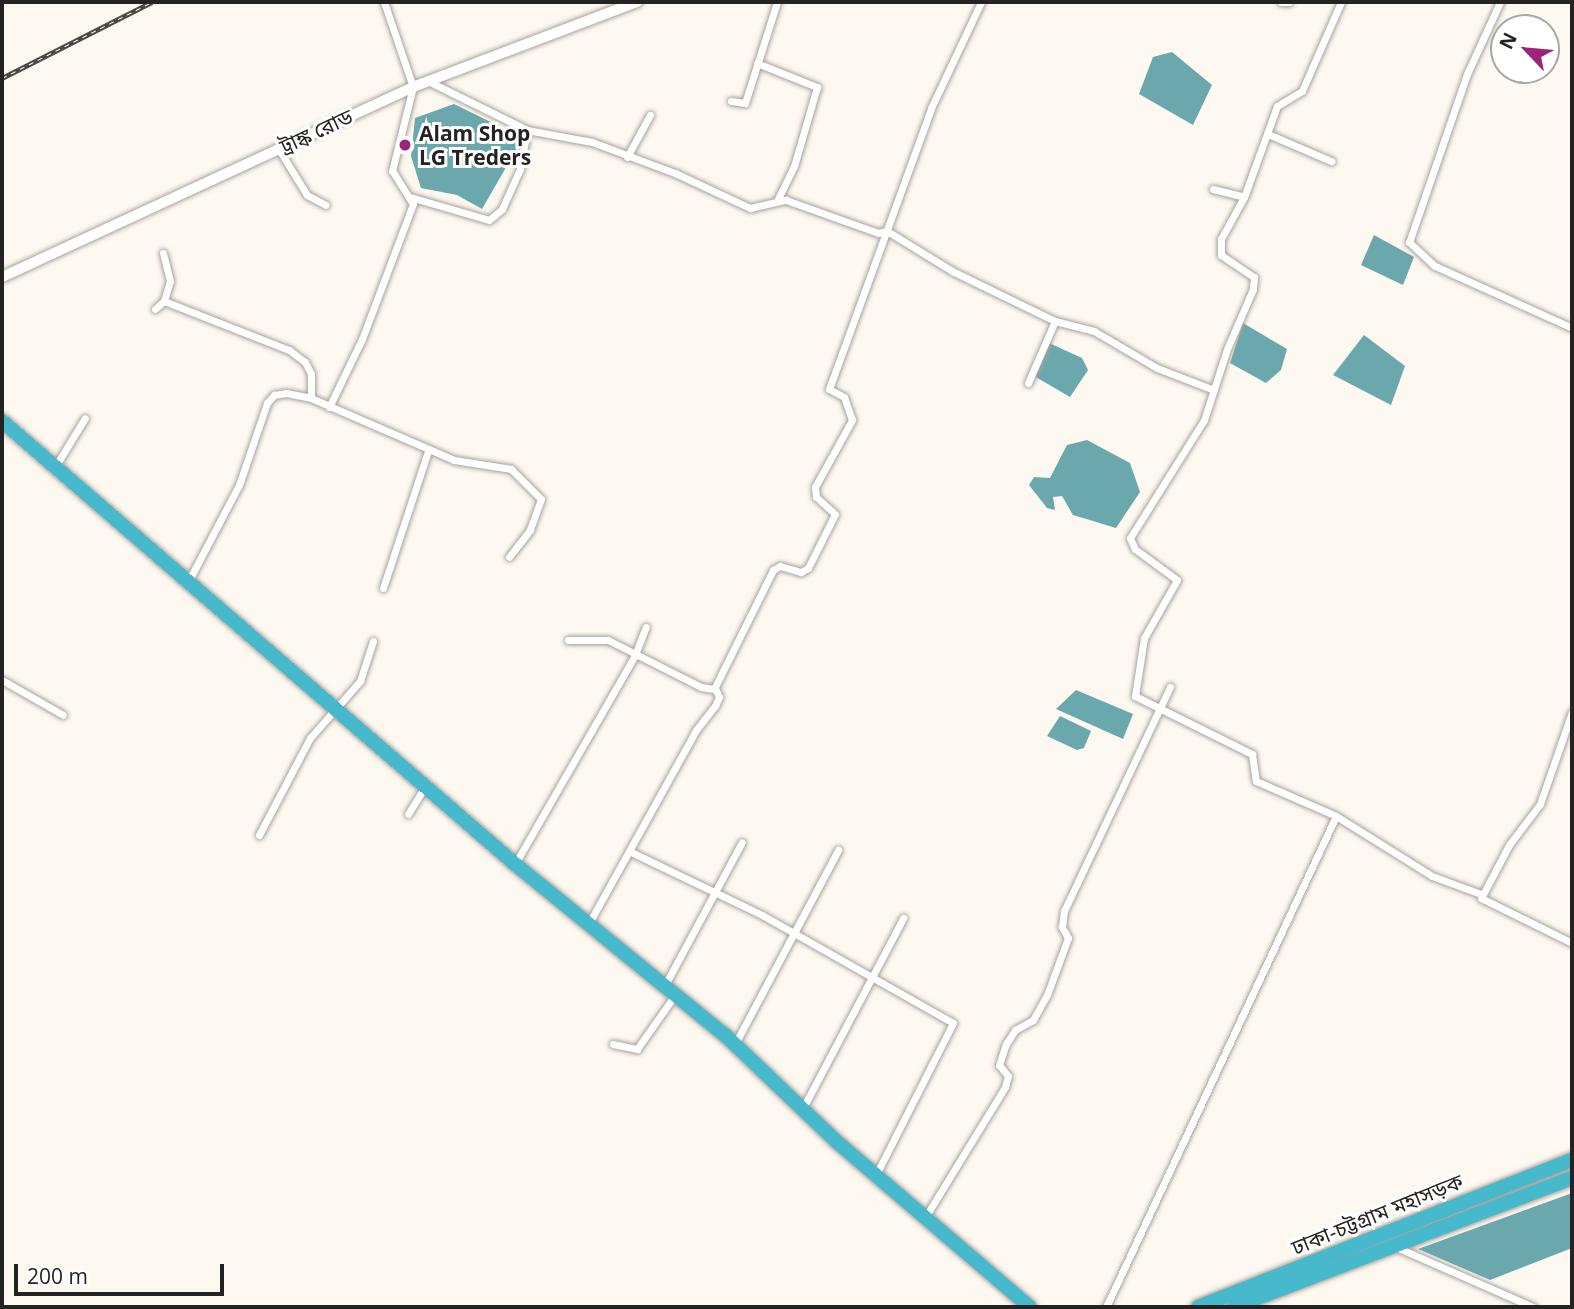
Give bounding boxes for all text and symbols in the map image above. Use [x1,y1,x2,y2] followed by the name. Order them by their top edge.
[1490,14,1560,84] north arrow
[1493,28,1523,53] text: N
[275,103,357,159] street label: ট্রাঙ্ক রোড
[419,120,531,170] place label: Alam Shop LG Treders
[397,137,413,153] marker: Alam Shop LG Treders
[1288,1168,1466,1260] street label: ঢাকা-চট্টগ্রাম মহাসড়ক
[18,1250,228,1294] scale bar
[27,1262,88,1290] text: 200 m

